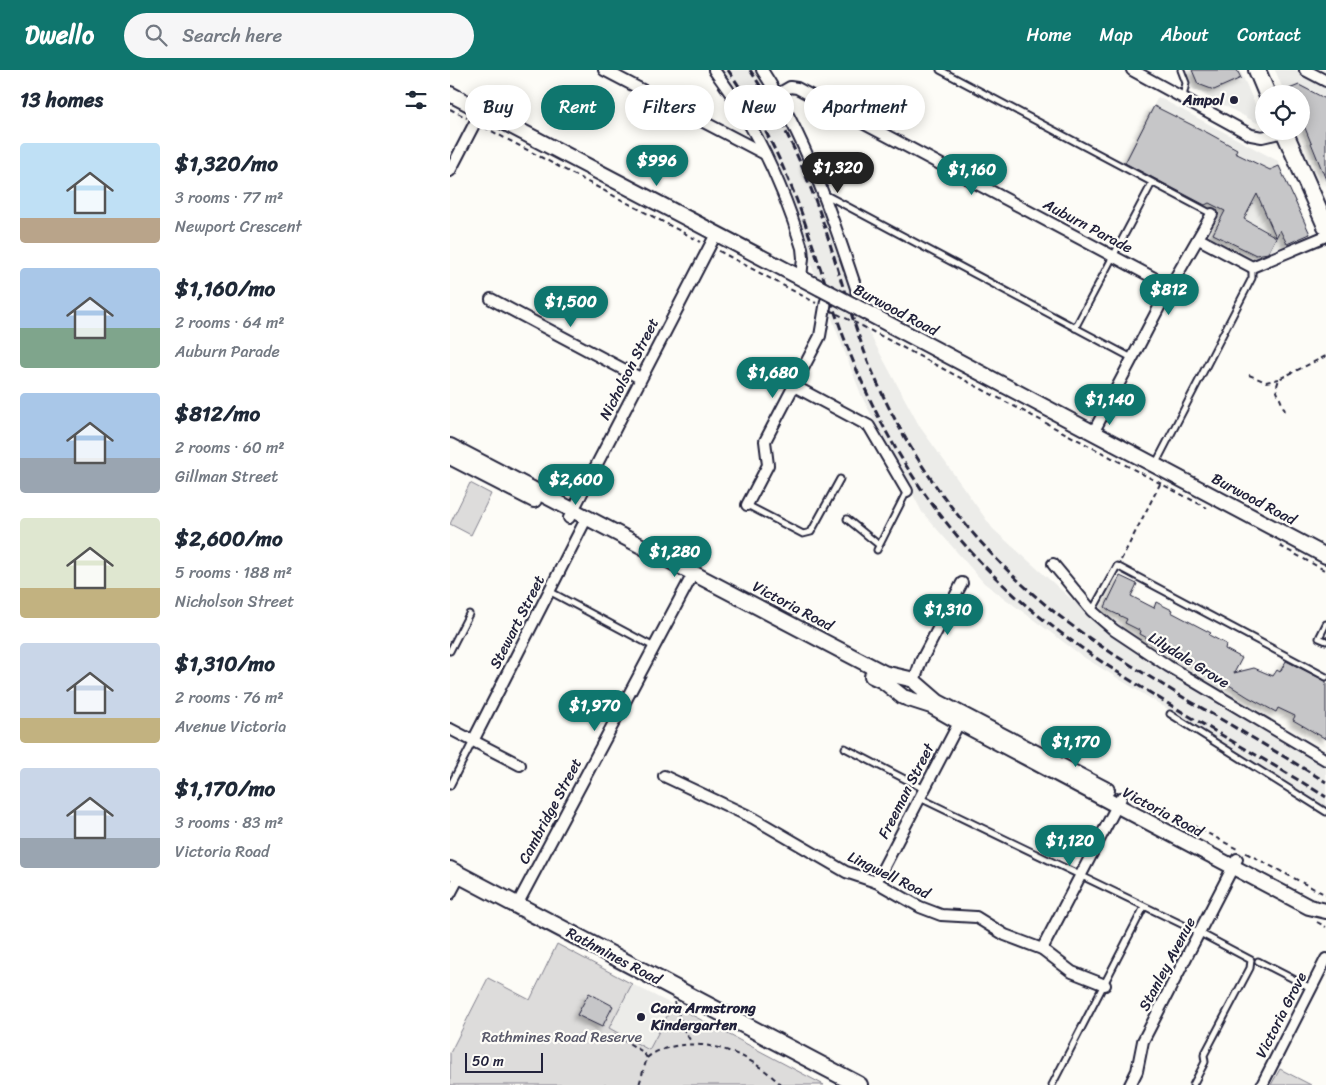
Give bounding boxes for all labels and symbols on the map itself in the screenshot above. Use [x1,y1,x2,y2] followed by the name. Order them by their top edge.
[1182,87,1225,113] place label: Ampol
[1228,94,1240,106] marker: Ampol
[627,144,687,187] pin: $996
[797,152,879,194] pin: $1,320
[931,154,1013,196] pin: $1,160
[1038,191,1138,261] street label: Auburn Parade
[1139,274,1199,316] pin: $812
[849,277,944,344] street label: Burwood Road
[530,286,612,328] pin: $1,500
[592,313,666,425] street label: Nicholson Street
[732,356,814,399] pin: $1,680
[1069,384,1151,426] pin: $1,140
[535,464,617,506] pin: $2,600
[1207,466,1302,533] street label: Burwood Road
[634,536,716,578] pin: $1,280
[482,570,552,673] street label: Stewart Street
[748,574,839,639] street label: Victoria Road
[907,594,989,636] pin: $1,310
[1143,625,1235,695] street label: Lilydale Grove
[554,690,636,732] pin: $1,970
[1035,726,1117,768] pin: $1,170
[871,738,942,843] street label: Freeman Street
[511,753,589,869] street label: Cambridge Street
[1118,780,1209,845] street label: Victoria Road
[1029,824,1111,867] pin: $1,120
[843,844,936,907] street label: Lingwell Road
[1131,912,1203,1016] street label: Stanley Avenue
[562,920,667,993] street label: Rathmines Road
[1248,967,1314,1063] street label: Victoria Grove
[650,995,756,1038] place label: Cara Armstrong Kindergarten
[635,1011,647,1023] marker: Cara Armstrong Kindergarten
[482,1024,643,1050] park label: Rathmines Road Reserve
[465,1050,542,1073] scale bar

